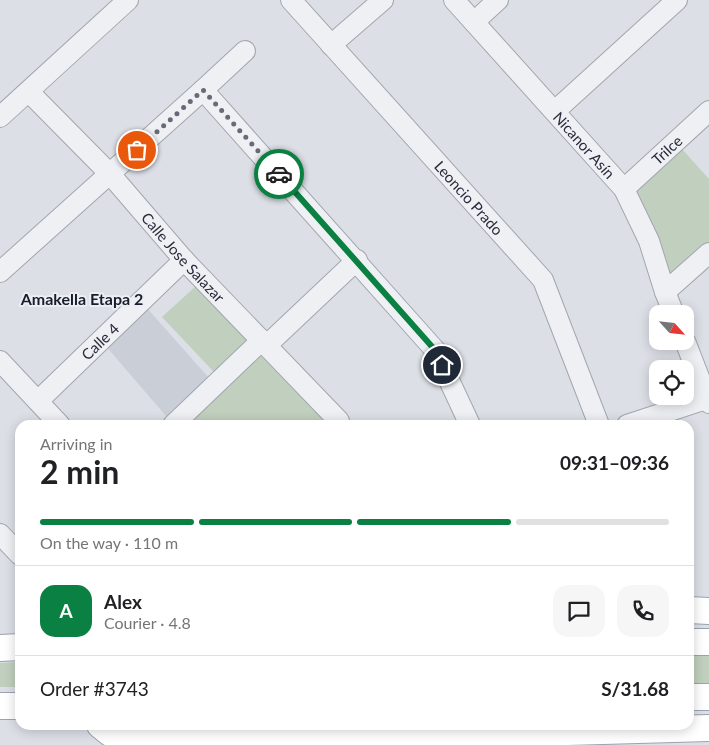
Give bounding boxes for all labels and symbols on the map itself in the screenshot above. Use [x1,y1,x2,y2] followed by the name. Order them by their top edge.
[550,108,619,182] street label: Nicanor Asín
[116,129,158,171] pin
[648,131,686,168] street label: Trilce
[254,149,304,199] courier
[431,157,507,239] street label: Leoncio Prado
[138,208,229,306] street label: Calle Jose Salazar
[20,289,143,308] district label: Amakella Etapa 2
[649,305,694,350] north arrow
[77,319,123,363] street label: Calle 4
[421,344,463,386] pin

